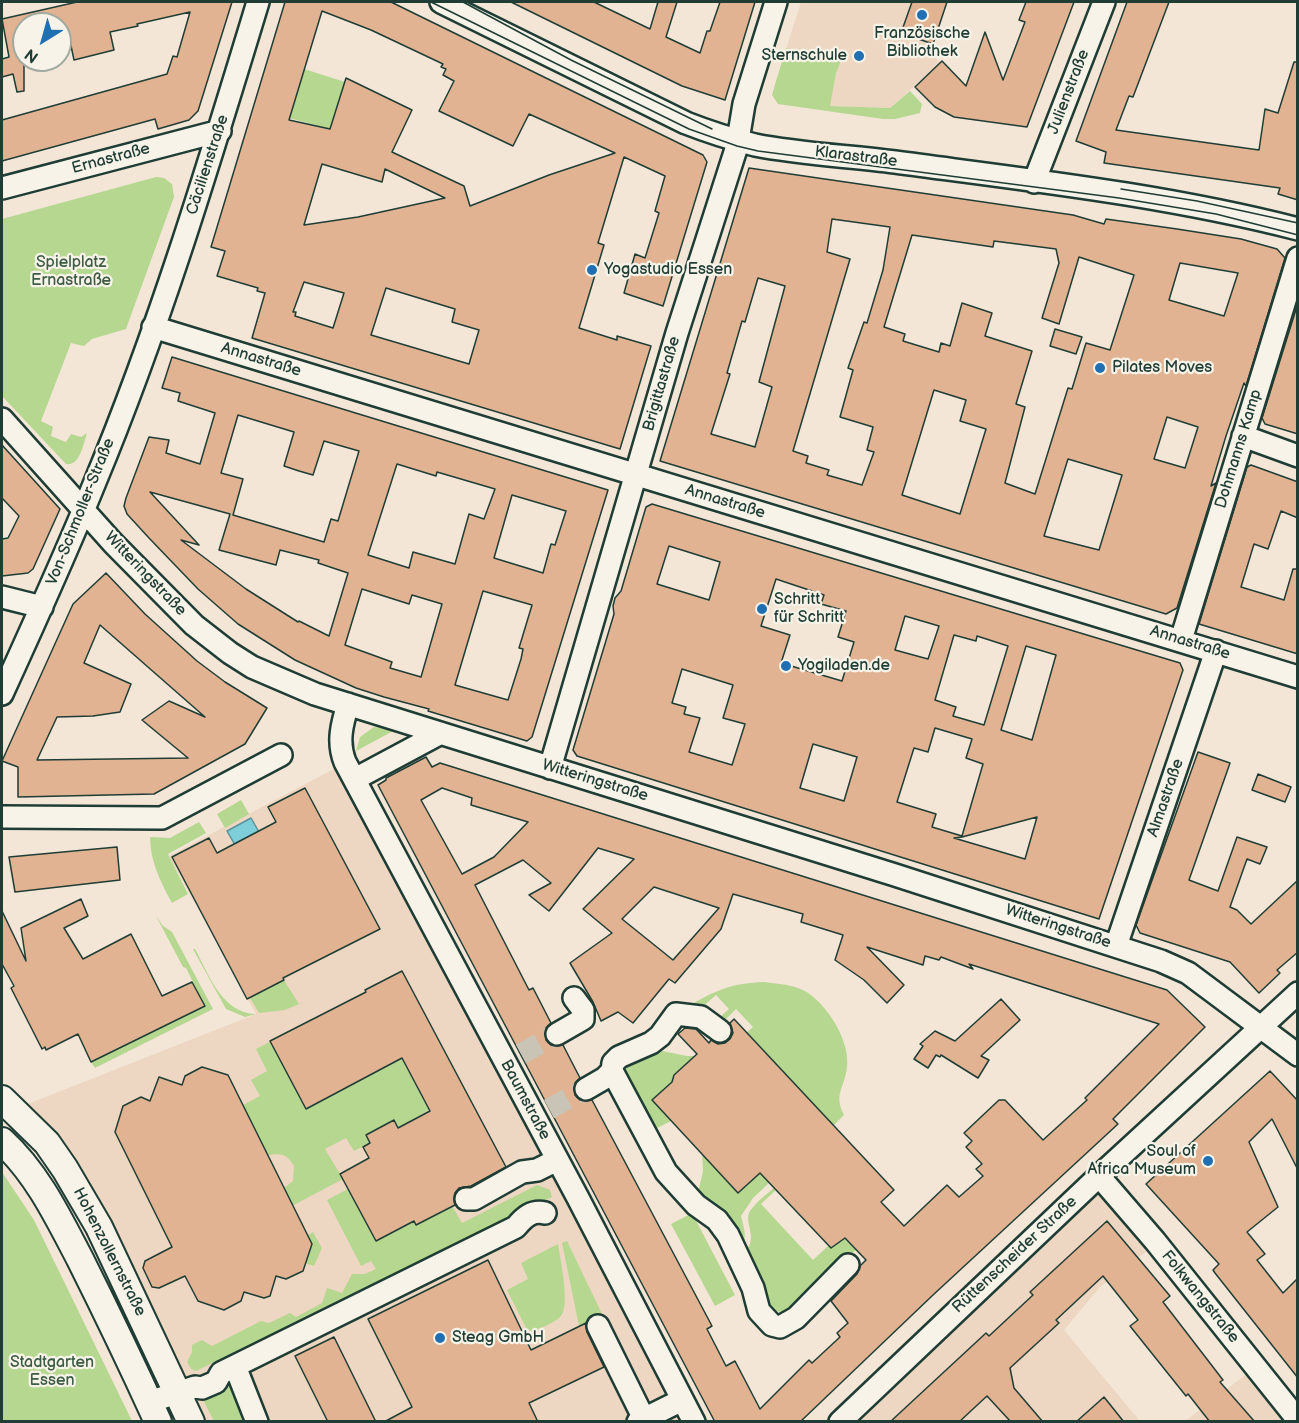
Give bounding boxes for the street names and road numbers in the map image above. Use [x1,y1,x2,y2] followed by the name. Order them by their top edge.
[1044,47,1094,137] street label: Julienstraße
[183,112,233,218] street label: Cäcilienstraße
[70,139,152,179] street label: Ernastraße
[814,142,898,172] street label: Klarastraße
[639,334,685,434] street label: Brigittastraße
[219,339,303,381] street label: Annastraße
[1212,387,1266,511] street label: Dohmanns Kamp
[43,436,119,588] street label: Von-Schmoller-Straße
[683,481,767,523] street label: Annastraße
[100,528,190,620] street label: Witteringstraße
[1148,622,1232,664] street label: Annastraße
[540,756,650,806] street label: Witteringstraße
[1144,756,1188,840] street label: Almastraße
[1003,901,1113,953] street label: Witteringstraße
[496,1057,554,1143] street label: Baumstraße
[68,1184,150,1320] street label: Hohenzollernstraße
[949,1192,1081,1318] street label: Rüttenscheider Straße
[1157,1247,1243,1347] street label: Folkwangstraße

